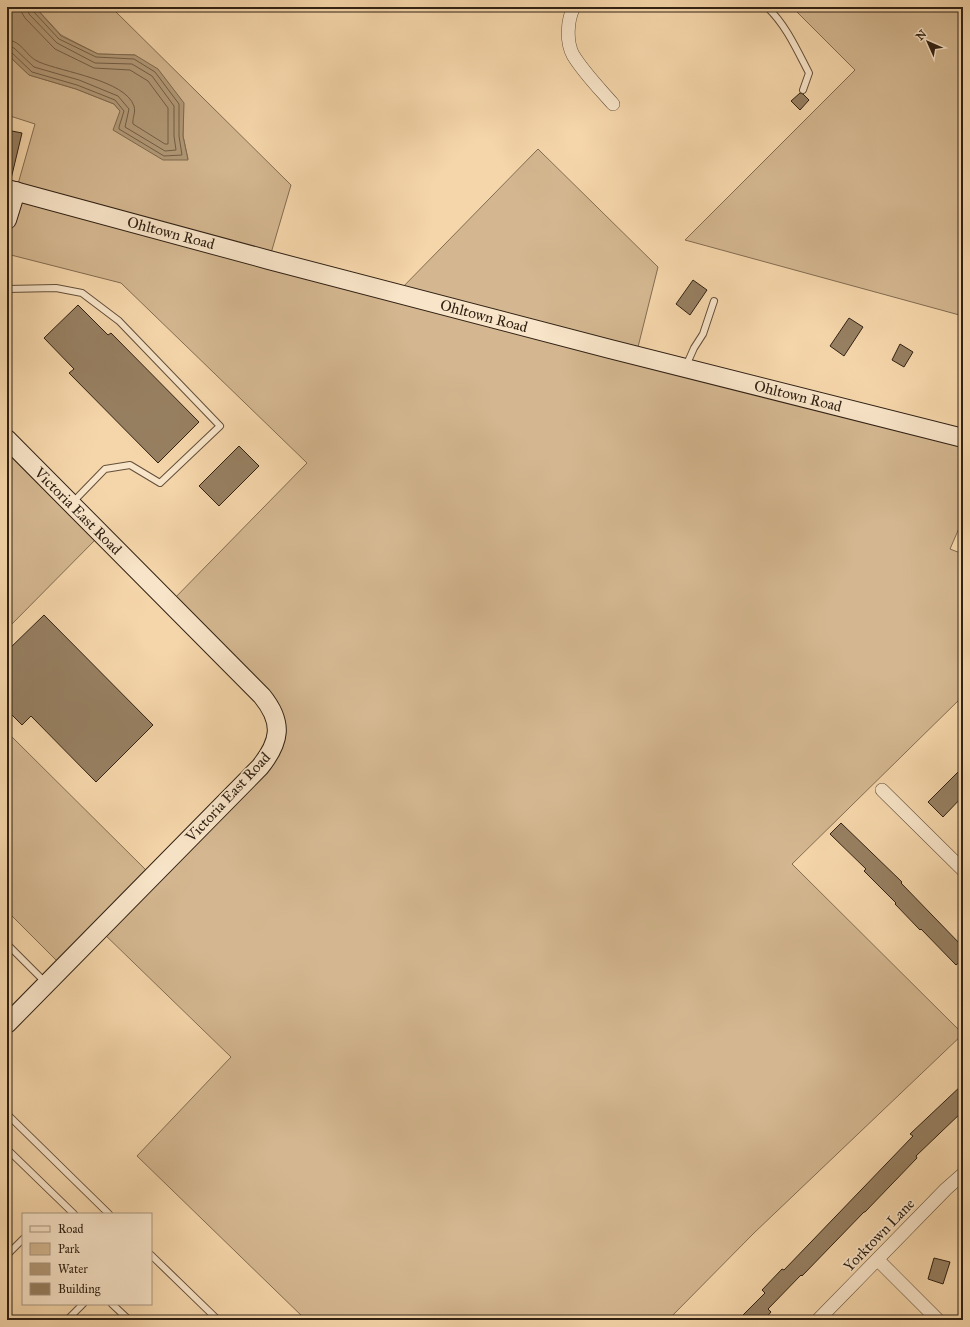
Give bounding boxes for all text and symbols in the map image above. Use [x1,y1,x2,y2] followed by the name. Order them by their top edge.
[908,22,948,62] north arrow
[913,27,930,43] text: N
[125,213,217,253] street label: Ohltown Road
[438,296,530,336] street label: Ohltown Road
[752,376,844,416] street label: Ohltown Road
[30,463,126,559] street label: Victoria East Road
[181,748,274,846] street label: Victoria East Road
[840,1195,918,1275] street label: Yorktown Lane
[22,1213,152,1305] legend
[58,1222,84,1236] text: Road
[58,1242,80,1256] text: Park
[58,1262,88,1276] text: Water
[58,1282,101,1297] text: Building

